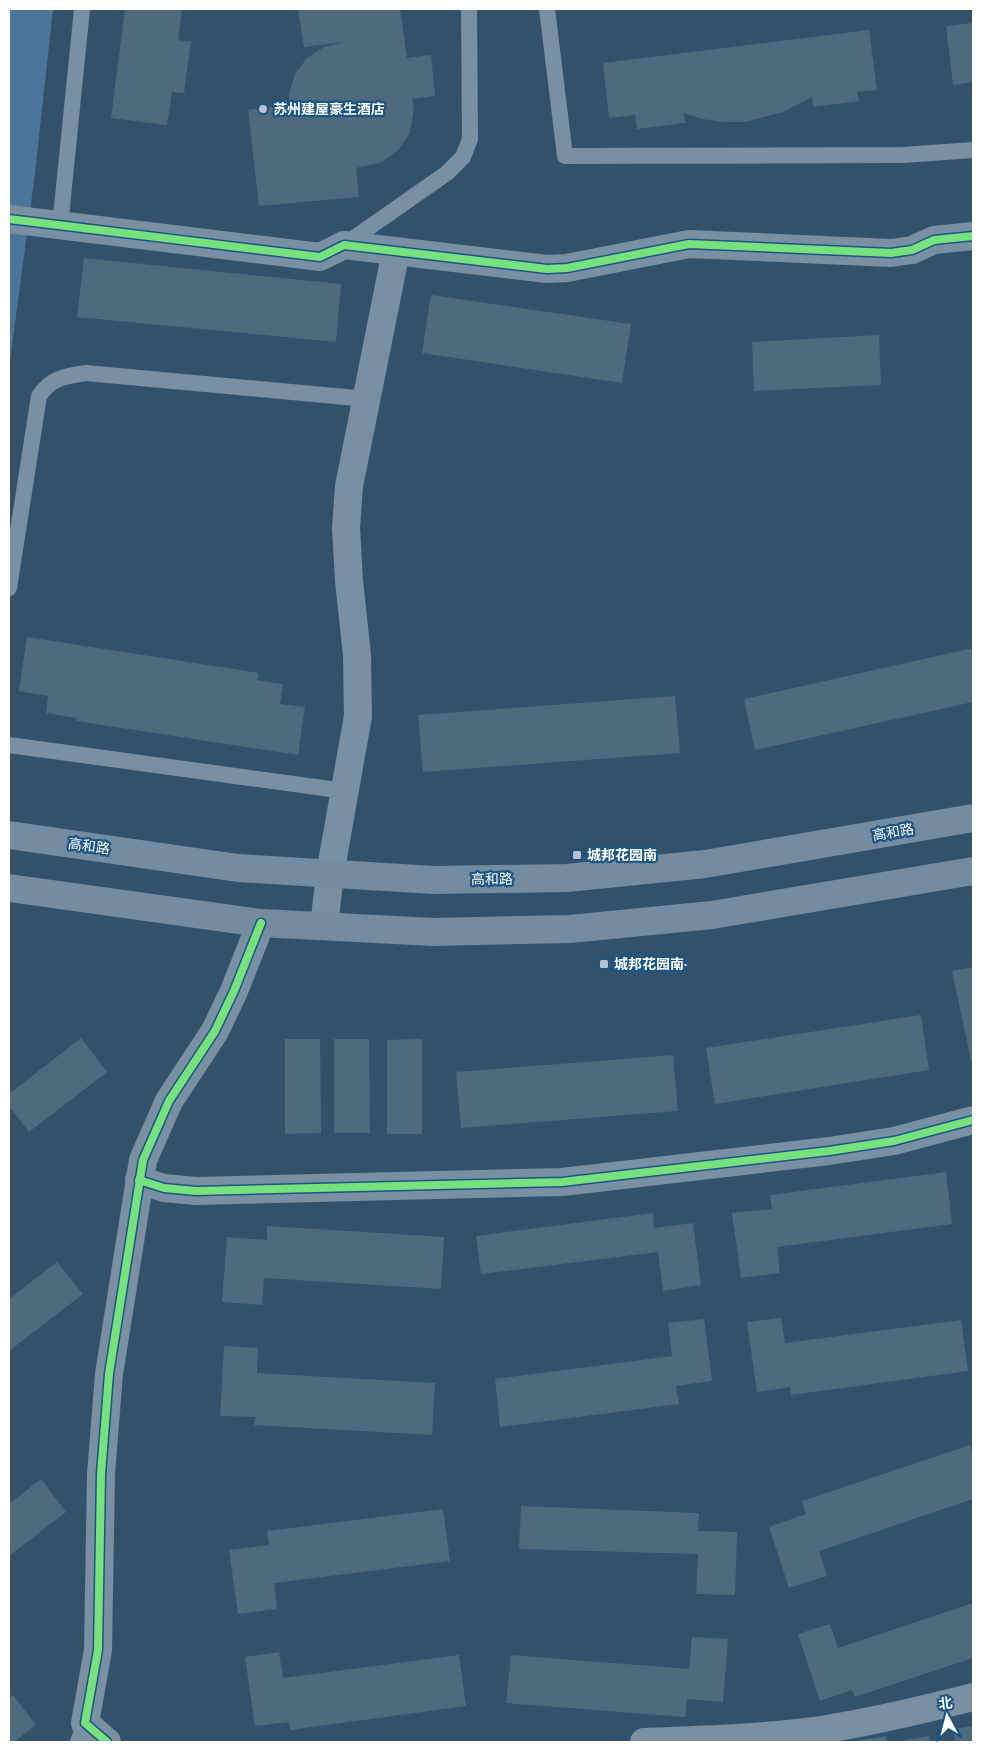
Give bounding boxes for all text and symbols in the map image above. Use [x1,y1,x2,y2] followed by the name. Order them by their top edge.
[273,101,385,117] place label: 苏州建屋豪生酒店
[257,103,269,115] marker: 苏州建屋豪生酒店
[871,821,915,844] street label: 高和路
[67,836,111,857] street label: 高和路
[587,847,657,863] place label: 城邦花园南
[571,849,583,861] marker: 城邦花园南
[471,872,513,887] street label: 高和路
[614,956,687,972] place label: 城邦花园南·
[598,958,610,970] marker: 城邦花园南·
[922,1691,972,1741] north arrow
[938,1695,953,1712] text: 北

